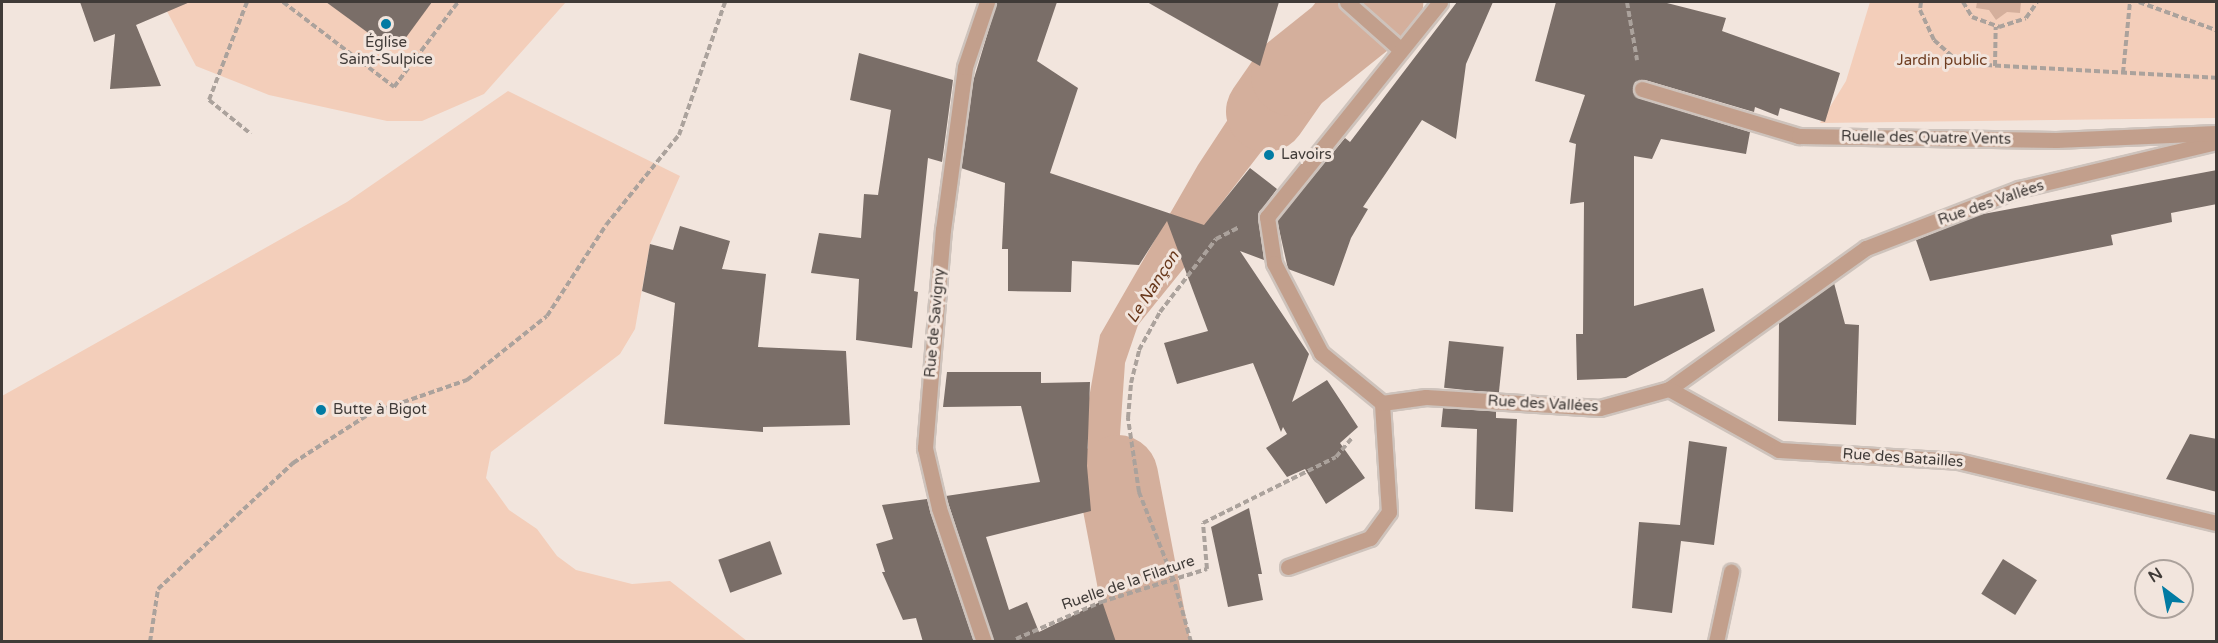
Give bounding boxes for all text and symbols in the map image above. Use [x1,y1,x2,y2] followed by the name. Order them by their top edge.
[379,17,393,31] marker: Église Saint-Sulpice
[339,33,433,68] place label: Église Saint-Sulpice
[1897,52,1987,70] park label: Jardin public
[1841,128,2011,148] street label: Ruelle des Quatre Vents
[1281,146,1332,164] place label: Lavoirs
[1262,148,1276,162] marker: Lavoirs
[1936,176,2046,230] street label: Rue des Vallées
[1123,247,1183,327] water label: Le Nançon
[921,268,949,378] street label: Rue de Savigny
[1487,392,1599,416] street label: Rue des Vallées
[333,401,427,419] place label: Butte à Bigot
[314,403,328,417] marker: Butte à Bigot
[1842,445,1964,471] street label: Rue des Batailles
[1059,552,1197,614] street label: Ruelle de la Filature
[2134,559,2194,619] north arrow
[2145,564,2166,587] text: N

